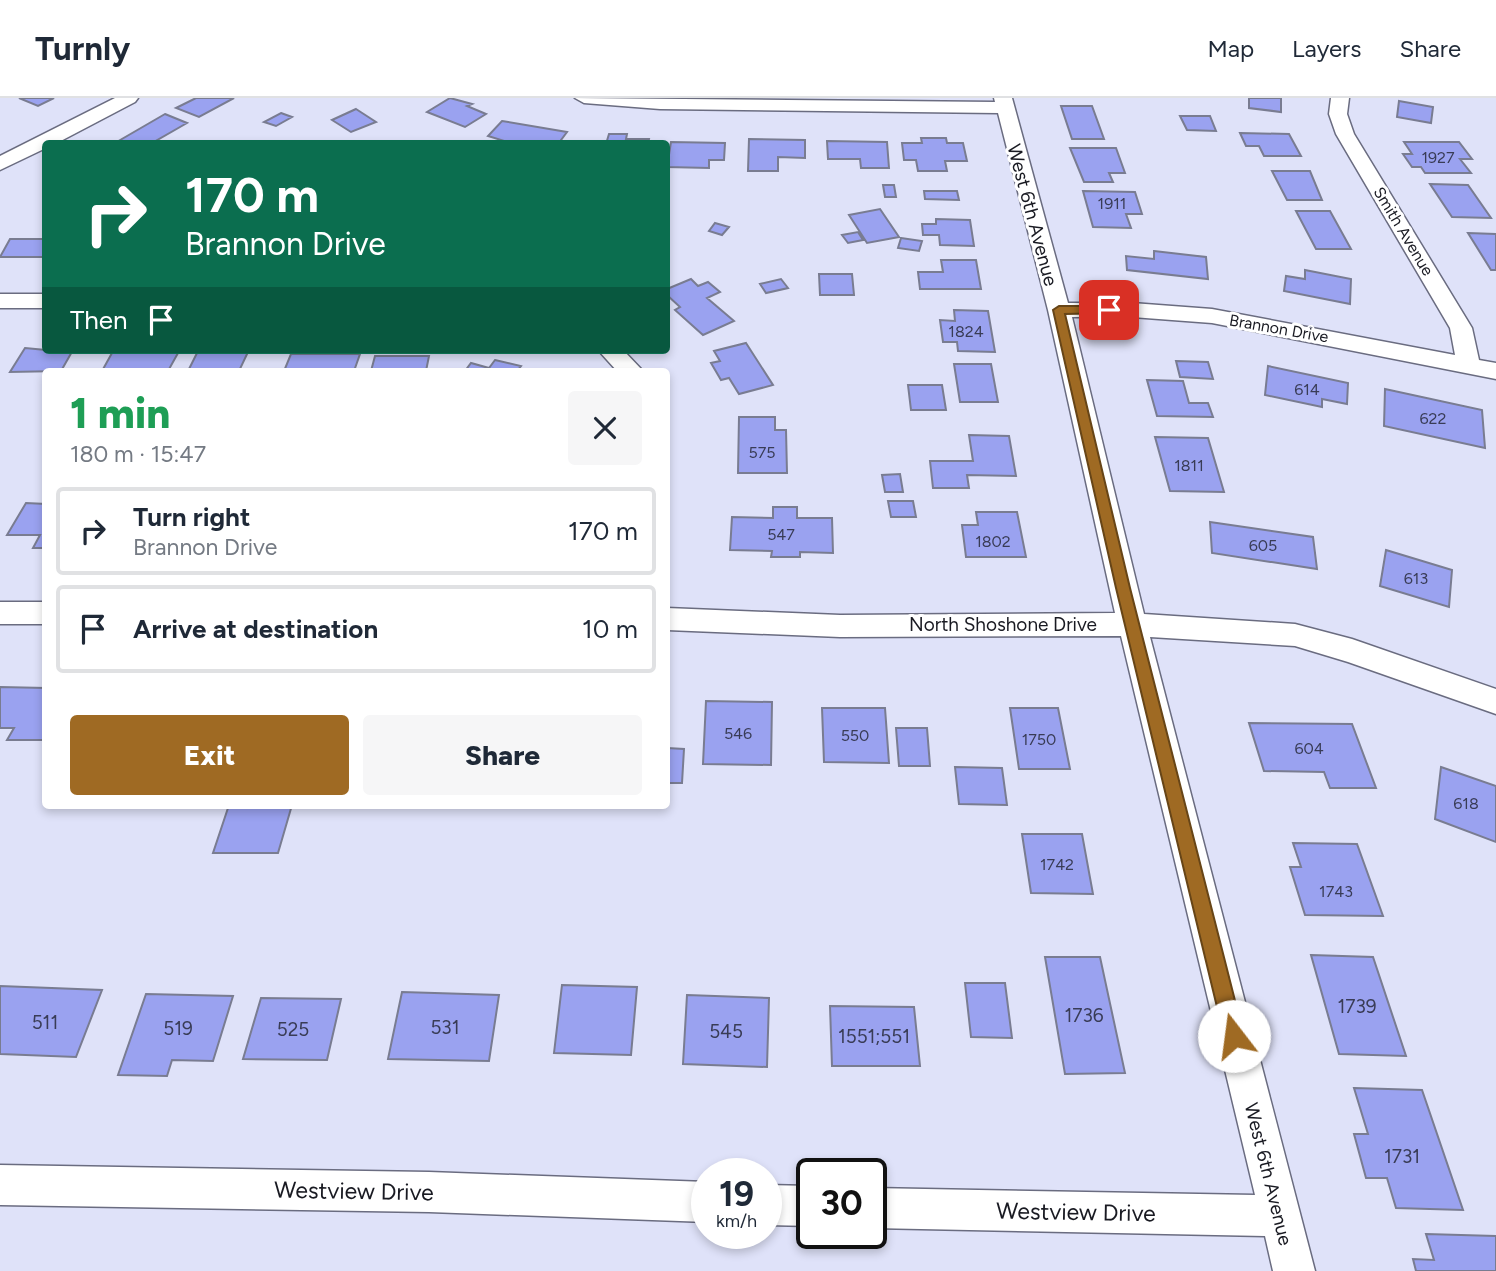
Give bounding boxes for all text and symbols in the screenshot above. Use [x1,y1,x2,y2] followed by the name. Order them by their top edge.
[35,29,130,68] text: Turnly
[1207,34,1254,63] text: Map
[1292,34,1361,63] text: Layers
[1399,34,1461,63] text: Share
[1003,142,1063,289] street label: West 6th Avenue
[1421,148,1455,167] house number: 1927
[185,165,319,224] text: 170 m
[70,168,161,259] icon: right
[1370,183,1438,279] street label: Smith Avenue
[1098,194,1126,213] house number: 1911
[185,225,386,263] text: Brannon Drive
[1079,280,1139,340] pin
[1090,291,1128,329] icon: arrive
[142,301,180,339] icon: arrive
[70,304,128,336] text: Then
[1228,310,1330,347] street label: Brannon Drive
[948,322,984,341] house number: 1824
[1294,380,1320,399] house number: 614
[70,388,170,439] text: 1 min
[568,391,642,465] button: close
[1420,409,1446,428] house number: 622
[70,440,206,468] text: 180 m · 15:47
[749,443,776,462] house number: 575
[1174,456,1204,475] house number: 1811
[133,501,250,533] text: Turn right
[74,512,112,550] icon: right
[568,515,638,547] text: 170 m
[767,525,795,544] house number: 547
[975,532,1011,551] house number: 1802
[133,533,277,561] text: Brannon Drive
[1249,536,1277,555] house number: 605
[1404,569,1428,588] house number: 613
[74,610,112,648] icon: arrive
[133,613,378,645] text: Arrive at destination
[582,613,638,645] text: 10 m
[909,613,1097,636] street label: North Shoshone Drive
[70,715,349,795] button: Exit
[363,715,642,795] button: Share
[724,724,752,743] house number: 546
[841,726,869,745] house number: 550
[1022,730,1056,749] house number: 1750
[1294,739,1324,758] house number: 604
[1453,794,1479,813] house number: 618
[1040,855,1074,874] house number: 1742
[1319,882,1353,901] house number: 1743
[1337,995,1377,1018] house number: 1739
[1197,999,1271,1073] position arrow
[1064,1004,1104,1027] house number: 1736
[32,1011,58,1034] house number: 511
[430,1016,460,1039] house number: 531
[163,1017,193,1040] house number: 519
[277,1018,309,1041] house number: 525
[709,1020,743,1043] house number: 545
[838,1025,910,1048] house number: 1551;551
[1240,1100,1297,1248] street label: West 6th Avenue
[1384,1145,1420,1168] house number: 1731
[796,1158,887,1249] speed limit sign: 30
[719,1173,754,1215] text: 19
[274,1176,434,1206] street label: Westview Drive
[996,1197,1156,1227] street label: Westview Drive
[716,1210,757,1232] text: km/h

